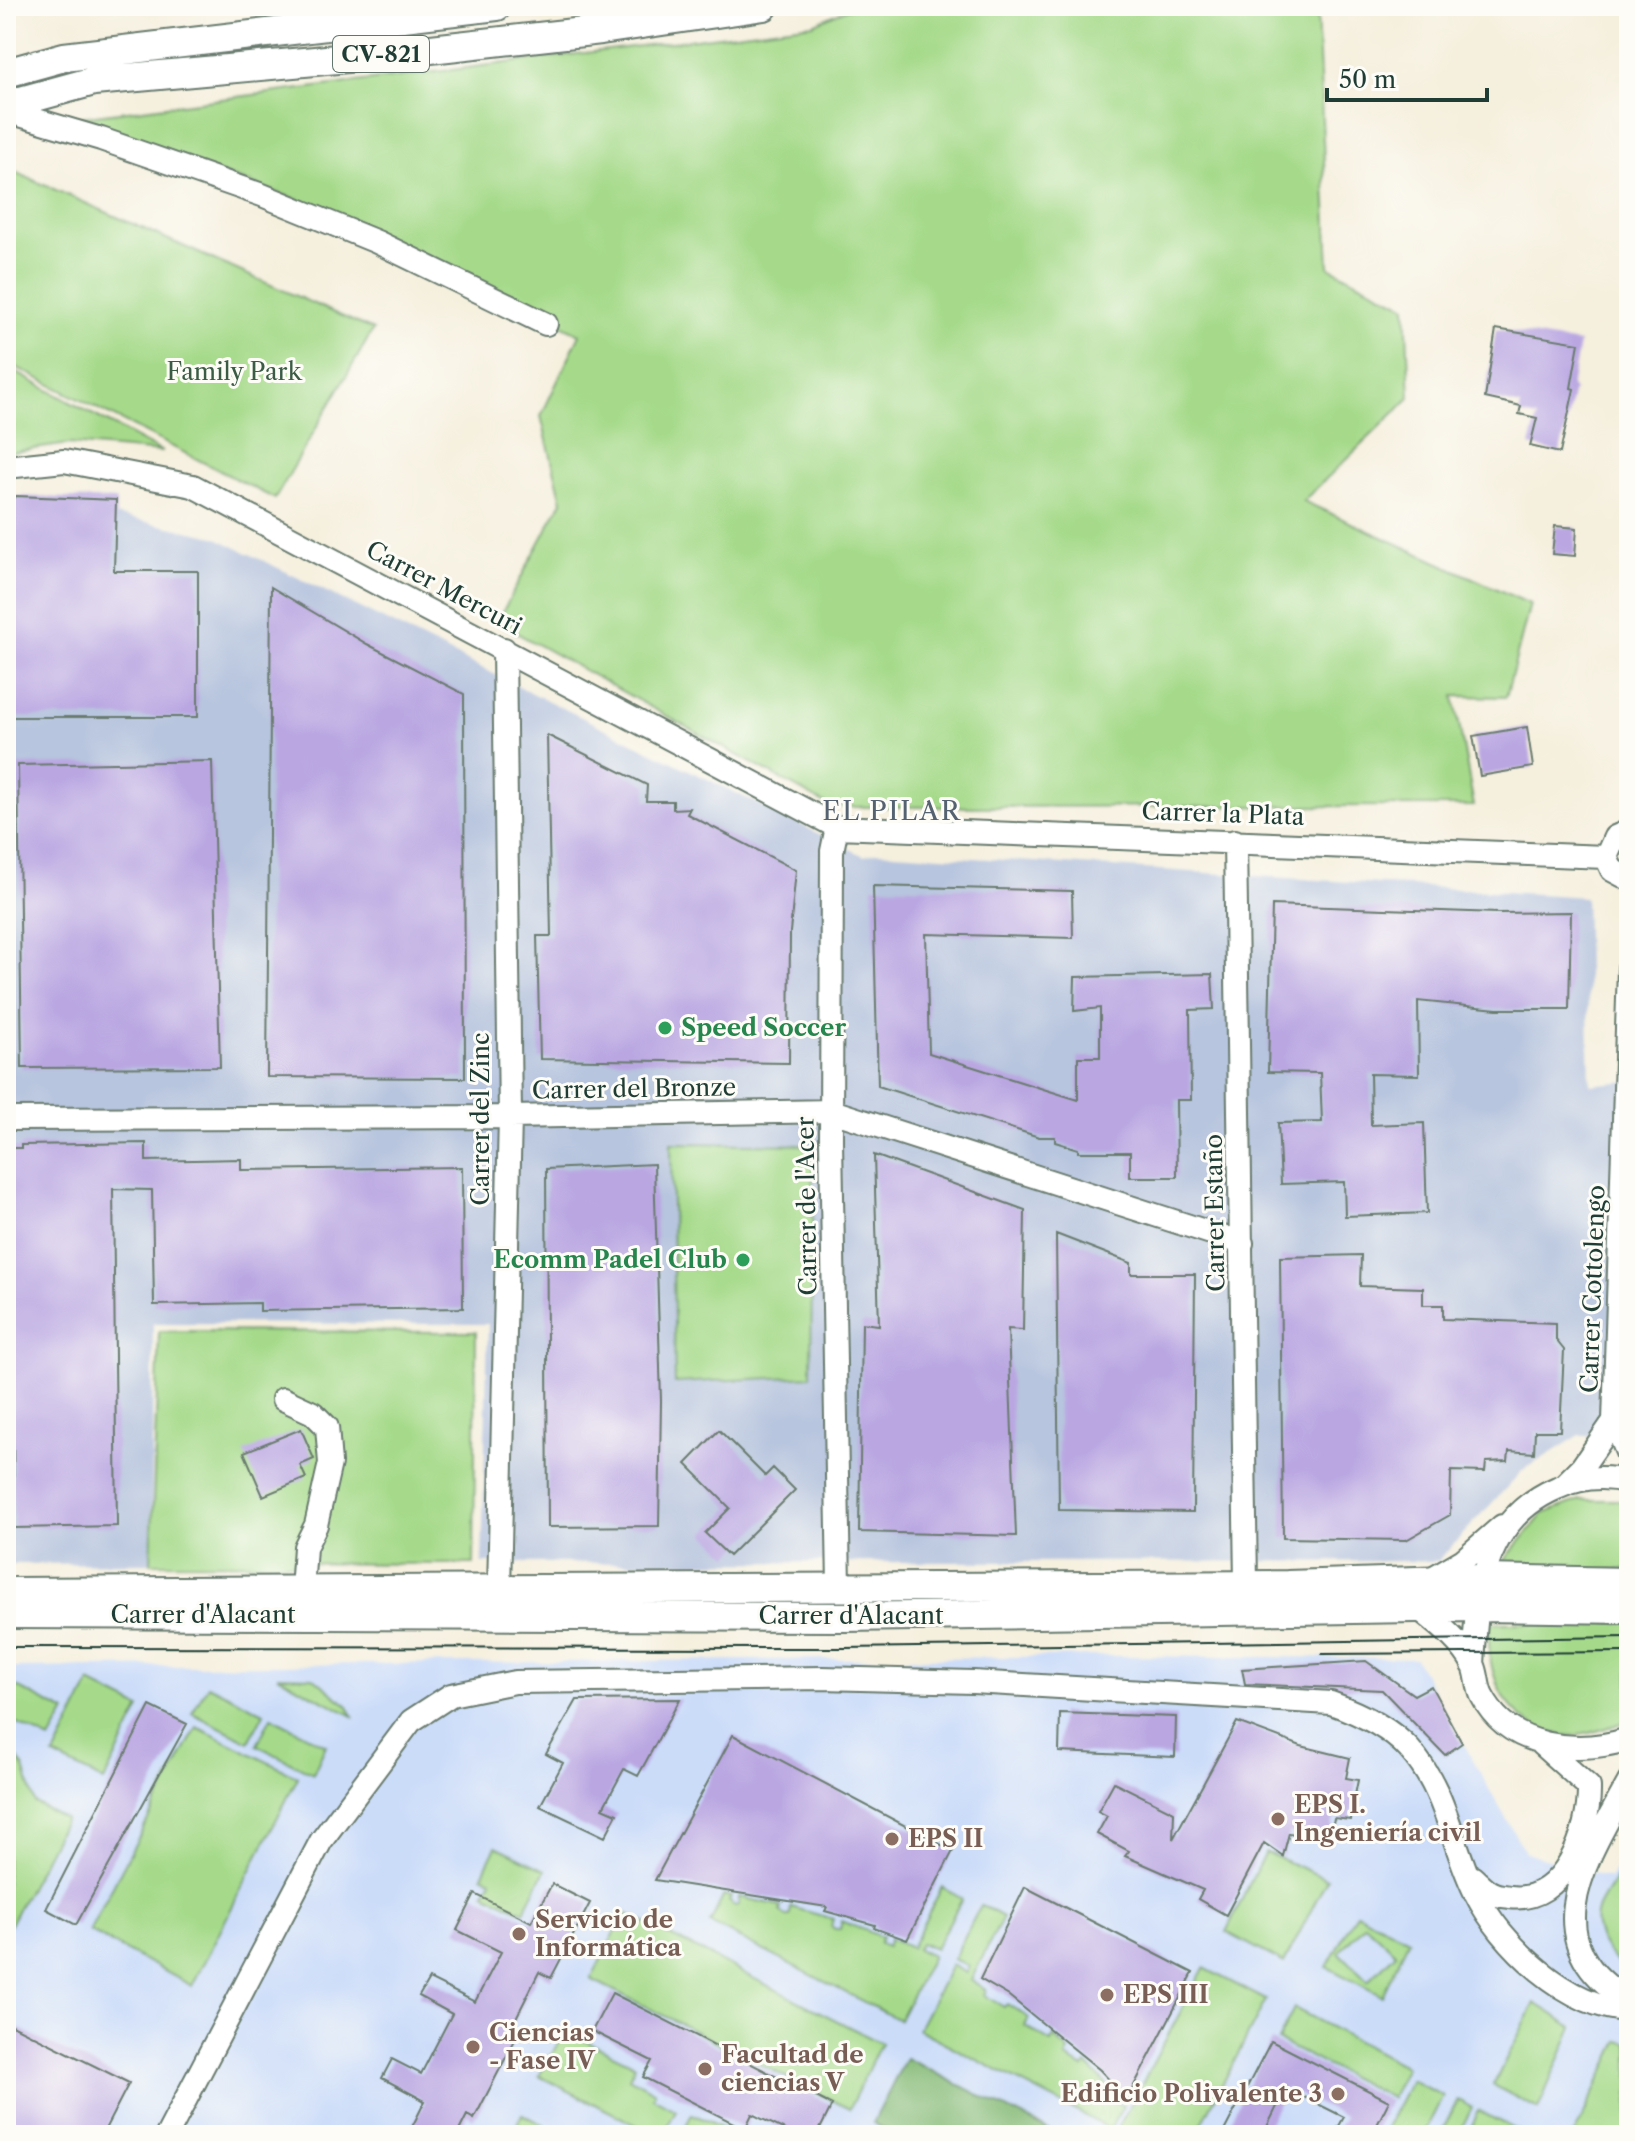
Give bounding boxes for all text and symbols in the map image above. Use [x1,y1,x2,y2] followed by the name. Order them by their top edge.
[333,36,429,72] road number: CV-821
[1327,52,1487,102] scale bar
[1339,65,1396,94] text: 50 m
[166,357,303,386] park label: Family Park
[361,534,527,641] street label: Carrer Mercuri
[822,795,962,827] district label: EL PILAR
[1141,796,1305,831] street label: Carrer la Plata
[681,1013,846,1042] place label: Speed Soccer
[656,1019,674,1037] marker: Speed Soccer
[466,1032,495,1206] street label: Carrer del Zinc
[532,1072,736,1105] street label: Carrer del Bronze
[790,1116,823,1296] street label: Carrer de l'Acer
[1199,1134,1230,1292] street label: Carrer Estaño
[1574,1184,1611,1394] street label: Carrer Cottolengo
[493,1245,727,1274] place label: Ecomm Padel Club
[734,1251,752,1269] marker: Ecomm Padel Club
[110,1600,296,1629] street label: Carrer d'Alacant
[758,1601,944,1630] street label: Carrer d'Alacant
[1294,1790,1481,1847] place label: EPS I. Ingeniería civil
[1269,1810,1287,1828] marker: EPS I. Ingeniería civil
[908,1824,983,1853] place label: EPS II
[883,1830,901,1848] marker: EPS II
[535,1905,683,1962] place label: Servicio de Informática
[510,1925,528,1943] marker: Servicio de Informática
[1123,1980,1209,2009] place label: EPS III
[1098,1986,1116,2004] marker: EPS III
[489,2018,596,2075] place label: Ciencias - Fase IV
[464,2038,482,2056] marker: Ciencias - Fase IV
[721,2040,864,2097] place label: Facultad de ciencias V
[696,2060,714,2078] marker: Facultad de ciencias V
[1060,2079,1322,2108] place label: Edificio Polivalente 3
[1329,2085,1347,2103] marker: Edificio Polivalente 3

